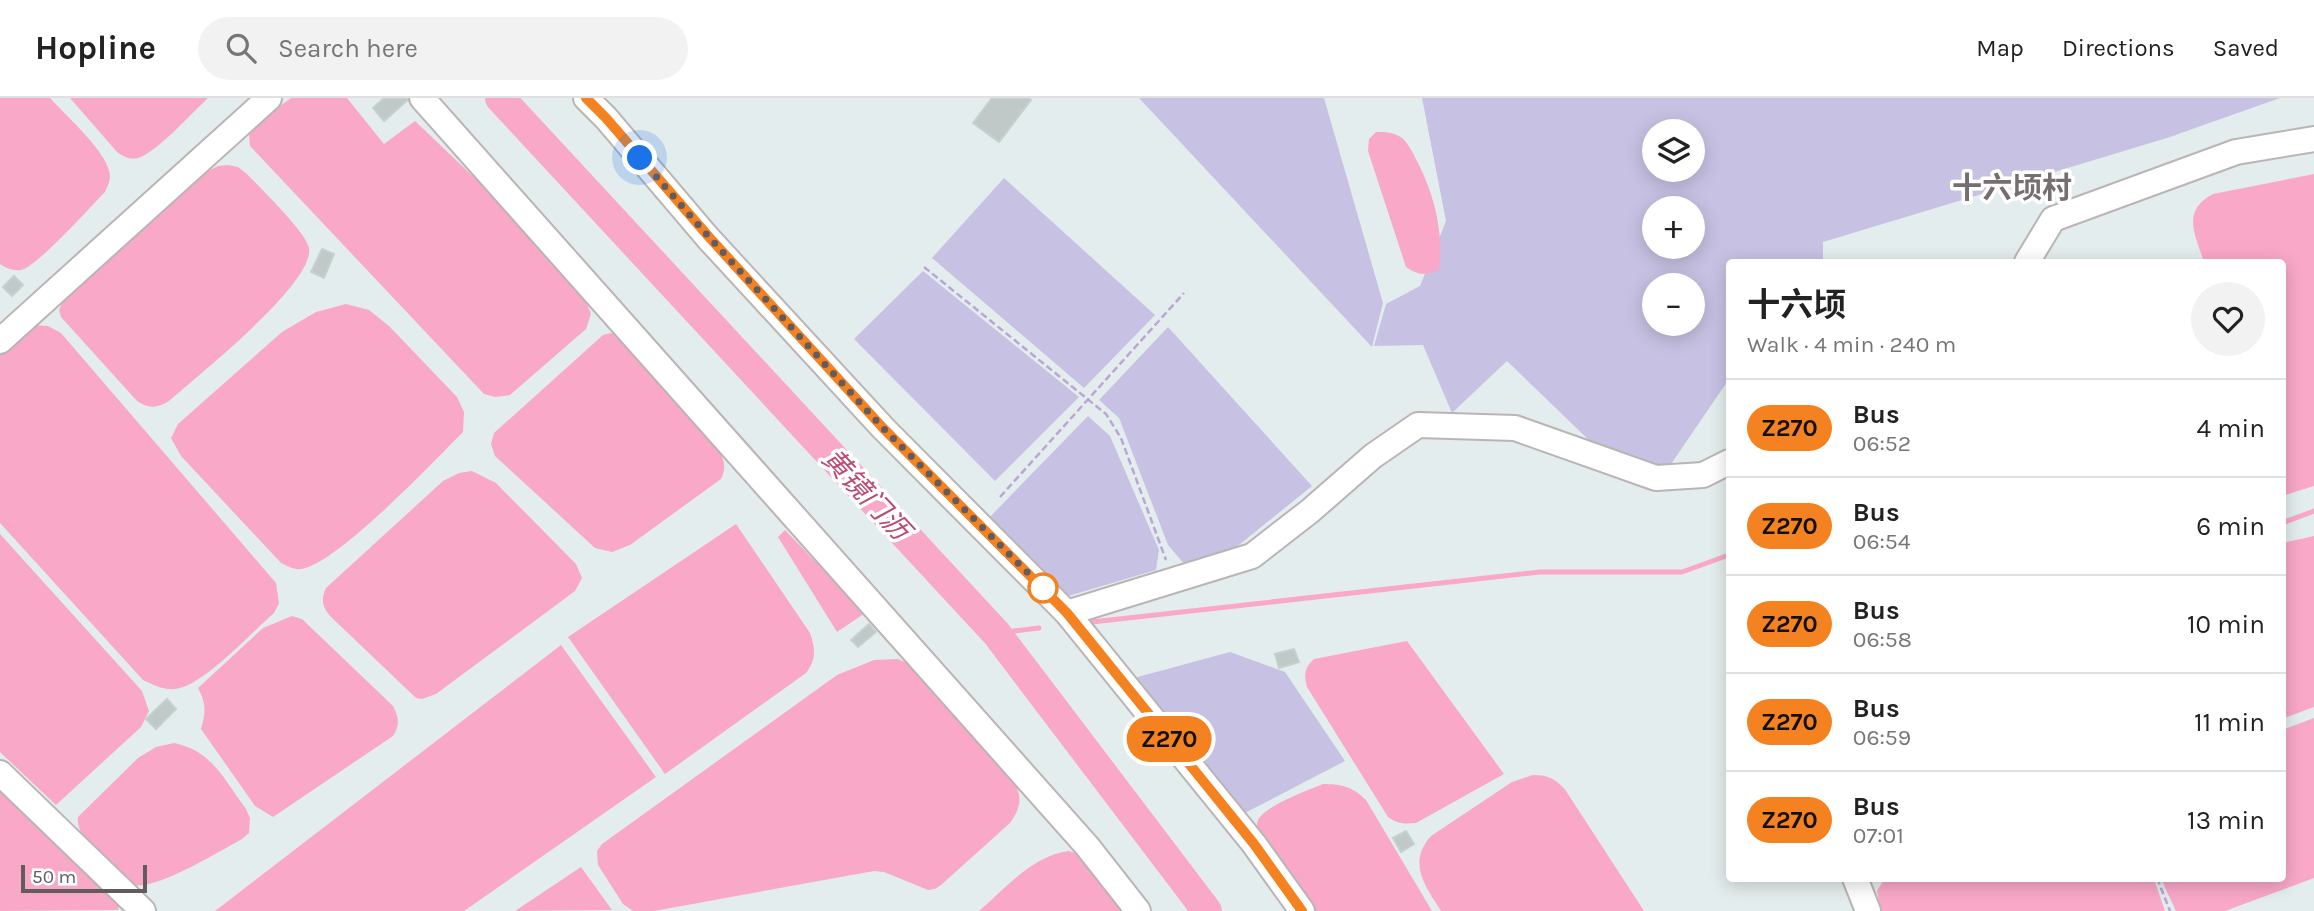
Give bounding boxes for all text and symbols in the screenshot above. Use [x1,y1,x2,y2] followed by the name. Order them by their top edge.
[198,17,688,80] search box
[35,29,156,67] text: Hopline
[222,29,260,67] icon: search
[278,33,418,64] text: Search here
[1976,34,2024,62] text: Map
[2062,34,2175,62] text: Directions
[2213,34,2279,62] text: Saved
[1642,119,1705,336] map controls
[1642,119,1705,182] button: layers
[622,140,657,175] your location
[1952,170,2072,206] district label: 十六顷村
[1642,196,1705,259] button: +
[1642,273,1705,336] button: −
[2191,282,2265,356] button: heart
[1747,286,1846,324] text: 十六顷
[1747,331,1956,358] text: Walk · 4 min · 240 m
[1853,399,1900,430] text: Bus
[2197,413,2265,444] text: 4 min
[1761,414,1818,442] text: Z270
[1853,430,1911,457] text: 06:52
[816,442,920,550] water label: 黄镜门沥
[1853,497,1900,528] text: Bus
[2196,511,2265,542] text: 6 min
[1761,512,1818,540] text: Z270
[1853,528,1911,555] text: 06:54
[1028,573,1058,603] unlabelled marker
[1853,595,1900,626] text: Bus
[2187,609,2265,640] text: 10 min
[1761,610,1818,638] text: Z270
[1853,626,1912,653] text: 06:58
[1853,693,1900,724] text: Bus
[2194,707,2265,738] text: 11 min
[1761,708,1818,736] text: Z270
[1120,716,1218,762] line badge: Z270
[1853,724,1911,751] text: 06:59
[1141,725,1197,753] text: Z270
[1853,791,1900,822] text: Bus
[2187,805,2265,836] text: 13 min
[1761,806,1818,834] text: Z270
[1853,822,1904,849] text: 07:01
[21,862,147,894] scale bar
[32,866,76,888] text: 50 m

